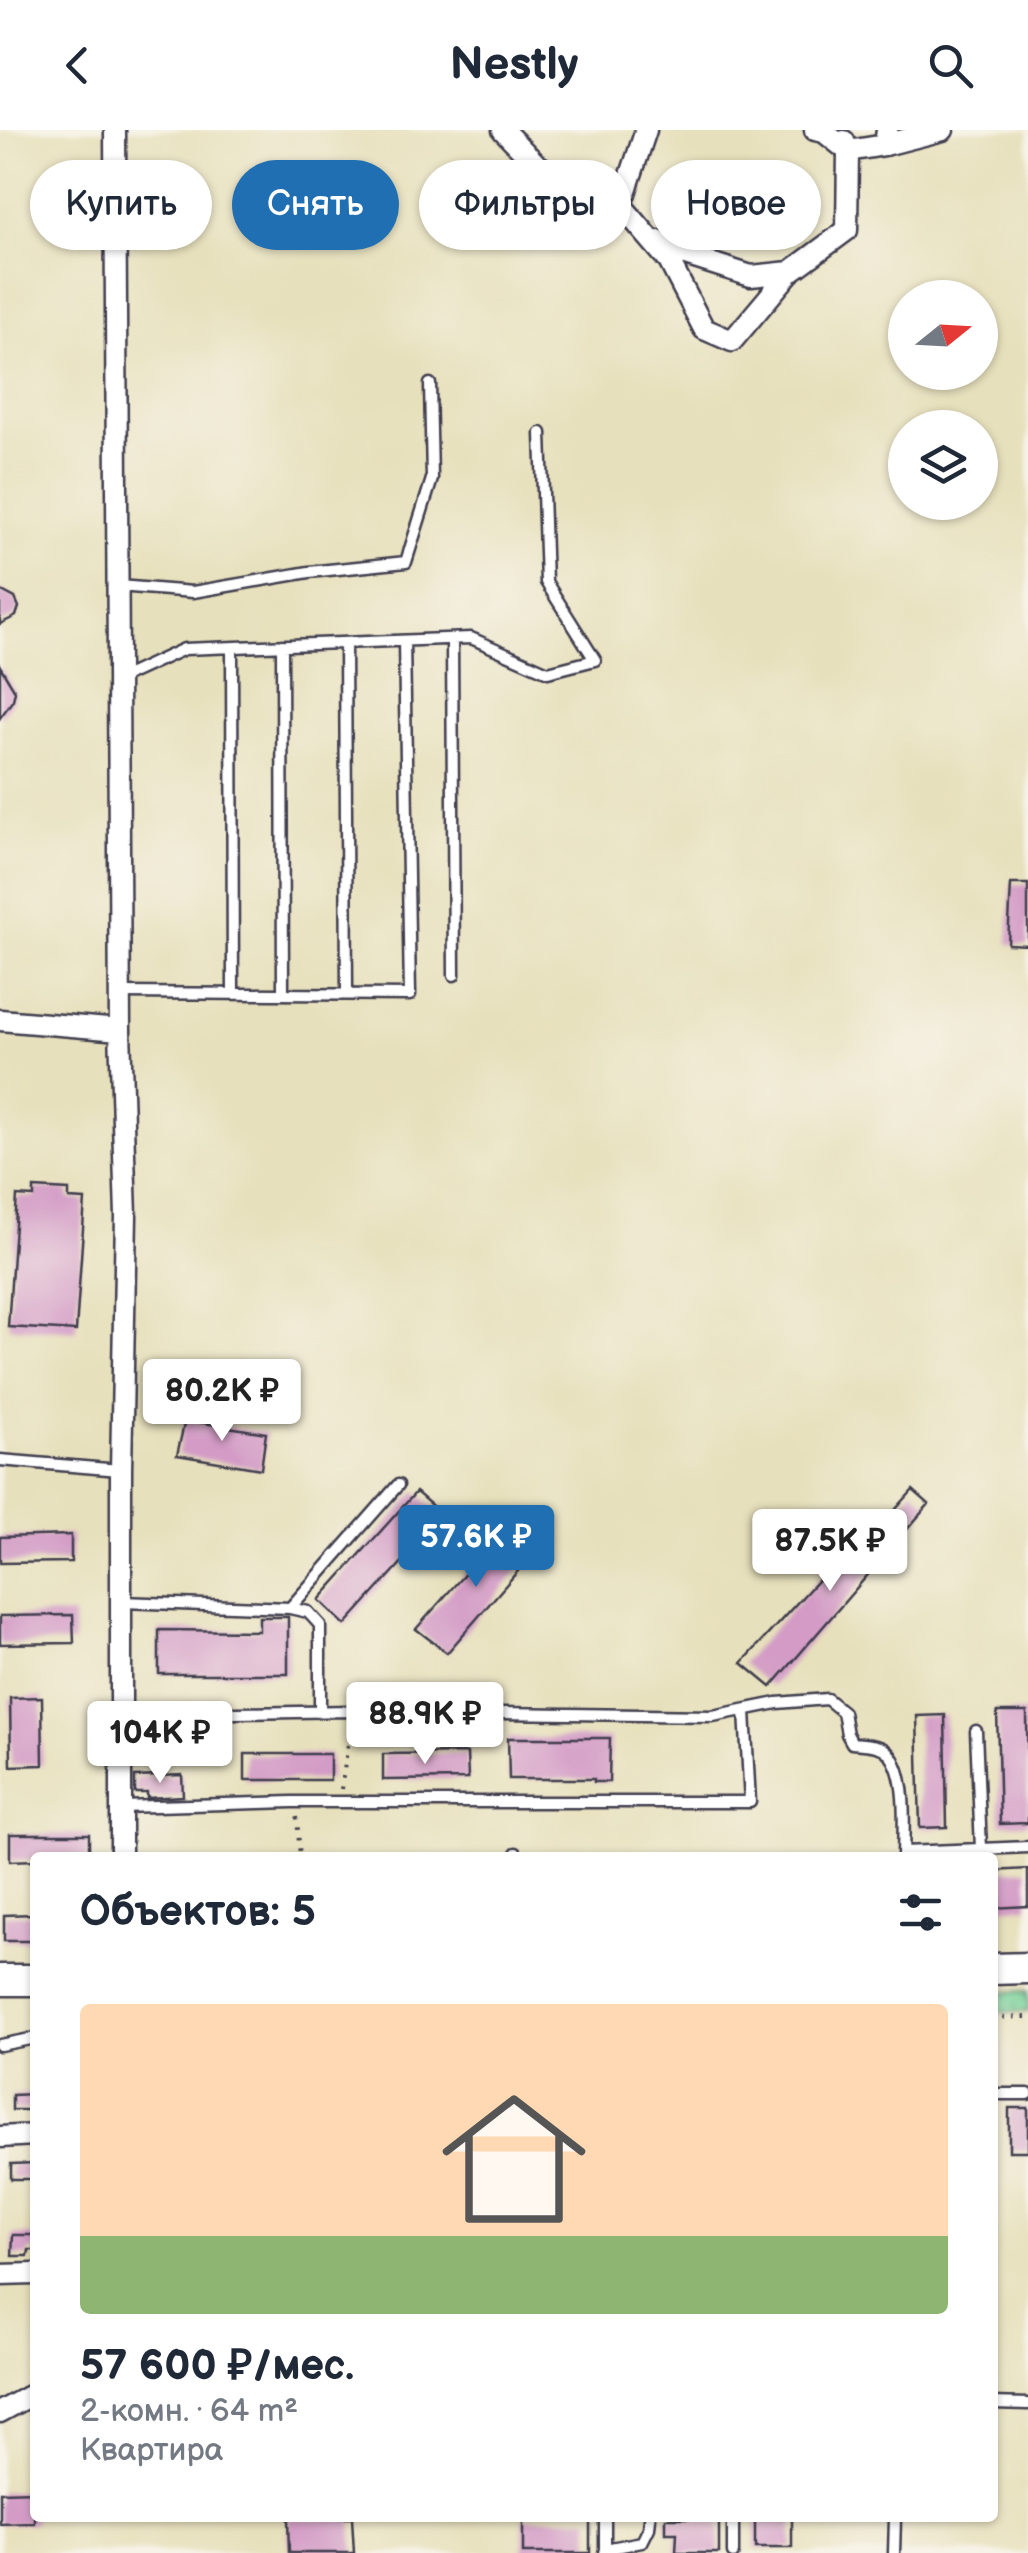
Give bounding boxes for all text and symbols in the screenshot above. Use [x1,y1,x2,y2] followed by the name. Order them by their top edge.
[50,38,105,93] icon: back
[450,38,578,93] text: Nestly
[923,38,978,93] icon: search
[30,160,212,250] chip: Купить
[232,160,399,250] chip: Снять
[419,160,631,250] chip: Фильтры
[651,160,821,250] chip: Новое
[888,280,998,390] north arrow
[888,280,998,520] map controls
[888,410,998,520] button: layers
[130,1359,314,1444] pin: 80.2K ₽
[165,1372,279,1411] text: 80.2K ₽
[384,1505,568,1590] pin: 57.6K ₽
[738,1509,922,1594] pin: 87.5K ₽
[420,1518,532,1557] text: 57.6K ₽
[774,1522,886,1561] text: 87.5K ₽
[333,1682,517,1767] pin: 88.9K ₽
[368,1695,482,1734] text: 88.9K ₽
[79,1701,241,1786] pin: 104K ₽
[109,1714,211,1753] text: 104K ₽
[893,1885,948,1940] icon: filters
[80,1887,316,1938] text: Объектов: 5
[424,2069,604,2249] icon: home
[80,2341,354,2392] text: 57 600 ₽/мес.
[80,2392,298,2431] text: 2-комн. · 64 m²
[80,2431,223,2470] text: Квартира

